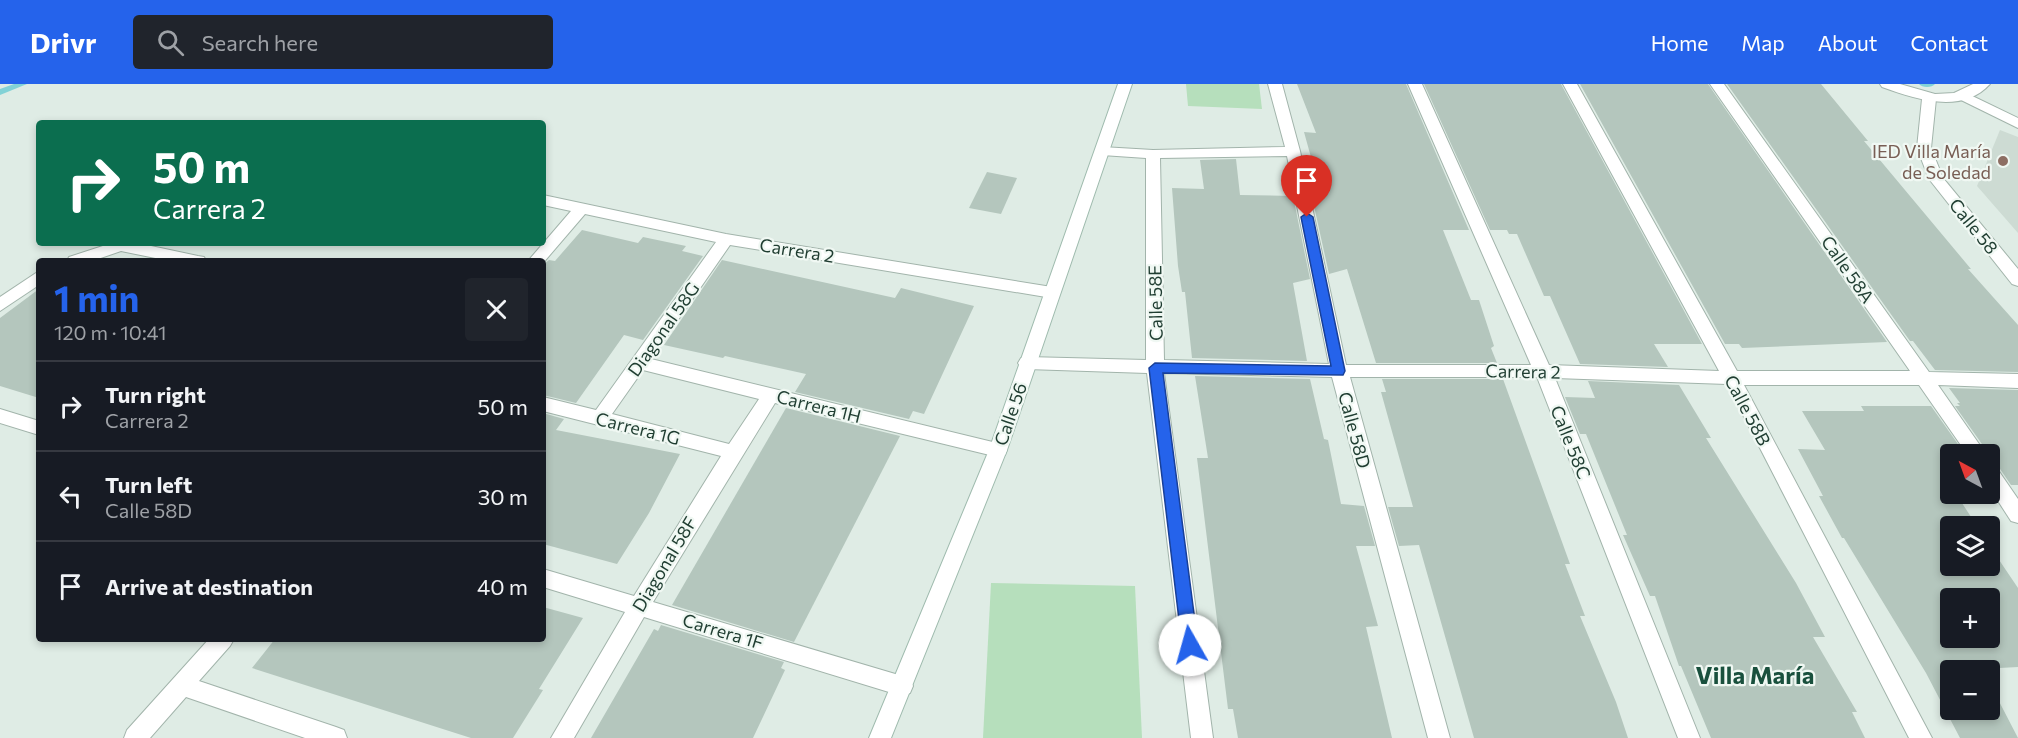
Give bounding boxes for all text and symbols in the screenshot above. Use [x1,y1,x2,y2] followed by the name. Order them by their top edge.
[133,15,553,69] search box
[30,25,97,59] text: Drivr
[154,26,187,59] icon: search
[202,29,318,56] text: Search here
[1651,30,1708,55] text: Home
[1741,30,1785,55] text: Map
[1818,30,1877,55] text: About
[1910,30,1988,55] text: Contact
[153,140,250,192] text: 50 m
[1872,140,1991,183] place label: IED Villa María de Soledad
[54,144,132,222] icon: right
[1996,154,2010,168] marker: IED Villa María de Soledad
[1281,155,1332,217] pin
[1290,164,1323,197] icon: arrive
[153,192,266,225] text: Carrera 2
[1945,194,2003,258] street label: Calle 58
[1817,231,1879,307] street label: Calle 58A
[758,233,836,267] street label: Carrera 2
[1143,265,1167,341] street label: Calle 58E
[54,275,139,319] text: 1 min
[465,278,528,341] button: close
[622,278,704,380] street label: Diagonal 58G
[54,320,167,344] text: 120 m · 10:41
[1485,359,1561,383] street label: Carrera 2
[1720,371,1776,449] street label: Calle 58B
[989,380,1031,448] street label: Calle 56
[105,381,206,408] text: Turn right
[774,385,864,427] street label: Carrera 1H
[1334,389,1376,471] street label: Calle 58D
[54,390,87,423] icon: right
[478,393,528,420] text: 50 m
[1546,402,1596,482] street label: Calle 58C
[594,407,682,449] street label: Carrera 1G
[105,408,189,432] text: Carrera 2
[1940,444,2000,504] north arrow
[1940,444,2000,720] map controls
[105,471,192,498] text: Turn left
[54,480,87,513] icon: left
[478,483,528,510] text: 30 m
[105,498,192,522] text: Calle 58D
[627,512,701,616] street label: Diagonal 58F
[1940,516,2000,576] button: layers
[54,570,87,603] icon: arrive
[105,573,313,600] text: Arrive at destination
[477,573,528,600] text: 40 m
[1940,588,2000,648] button: +
[680,608,766,654] street label: Carrera 1F
[1158,613,1222,677] position arrow
[1696,660,1814,689] district label: Villa María
[1940,660,2000,720] button: −

